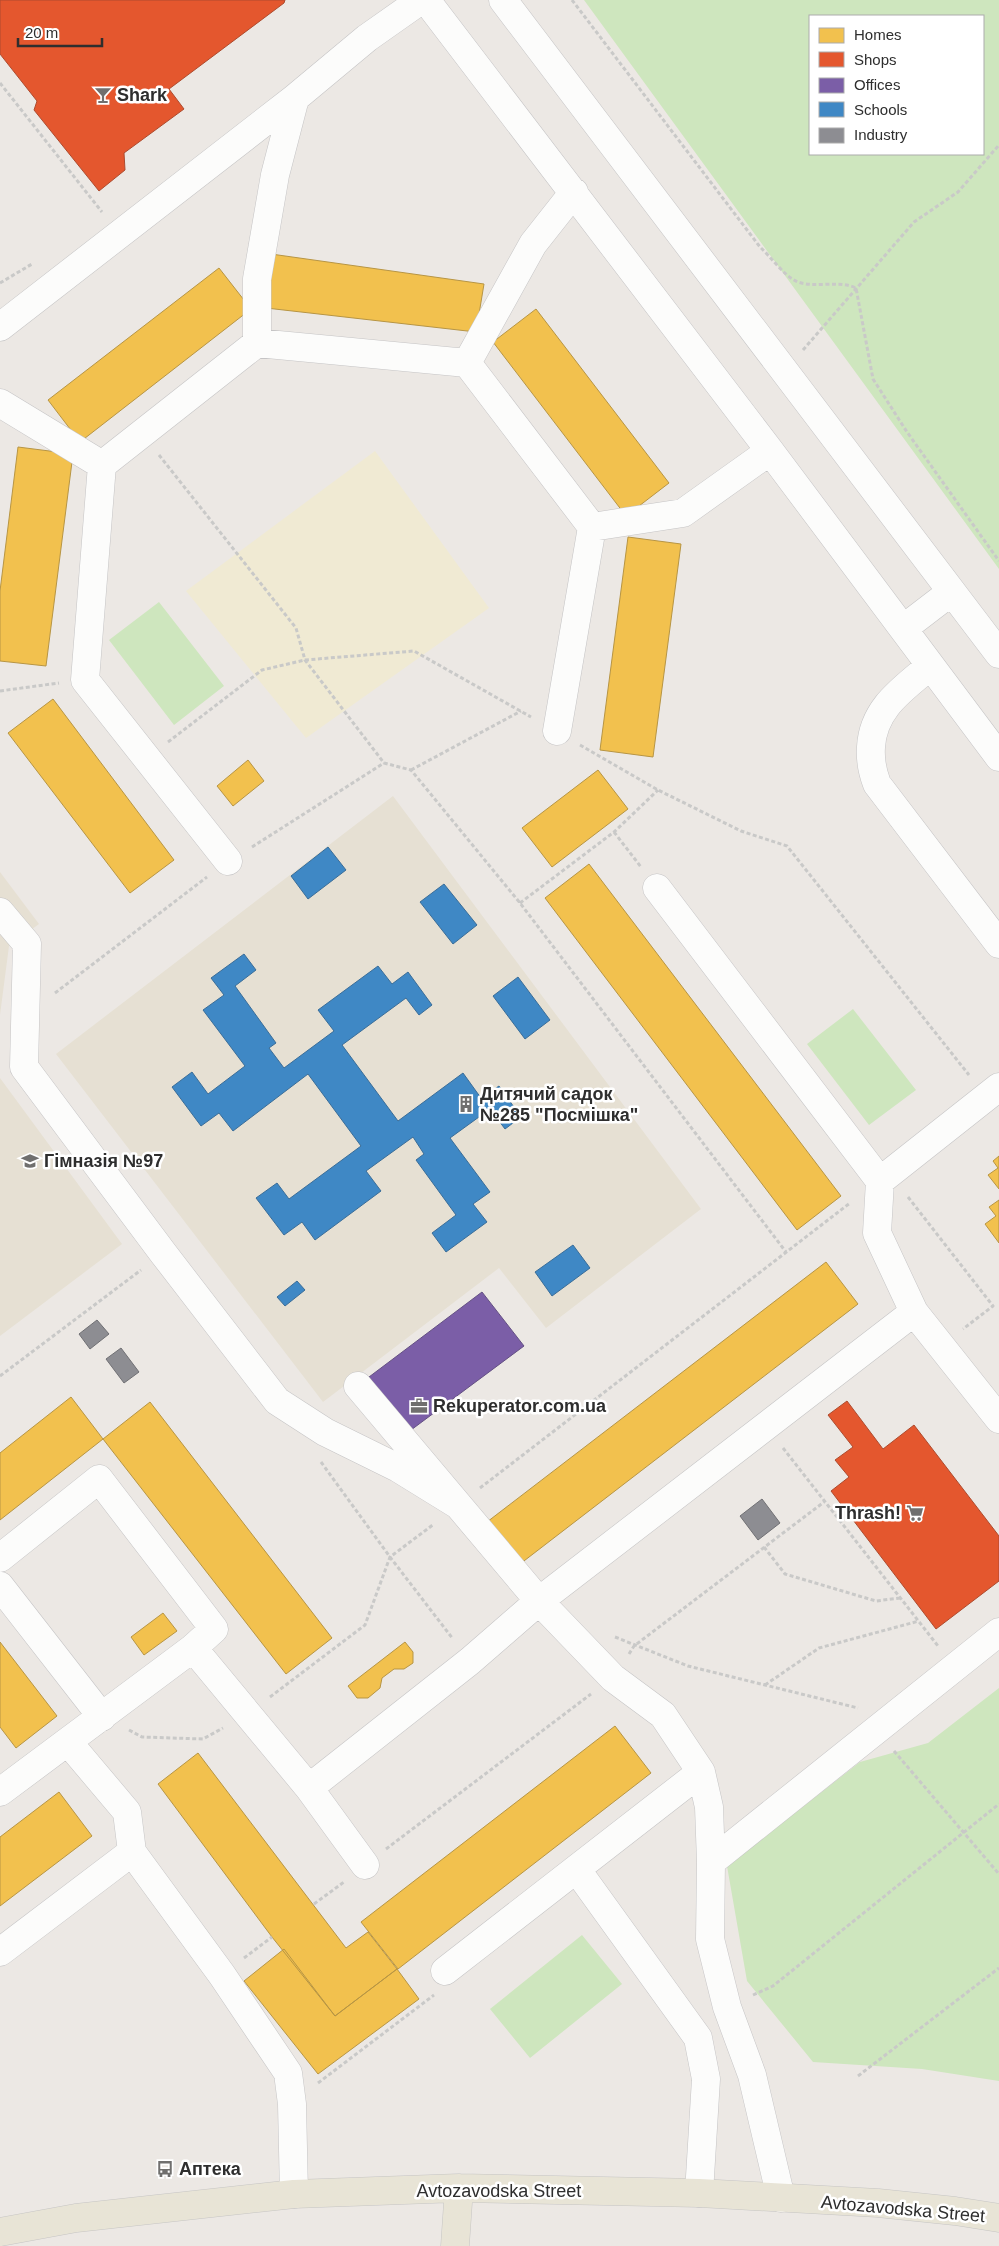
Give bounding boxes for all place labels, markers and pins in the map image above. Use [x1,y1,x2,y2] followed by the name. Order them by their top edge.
[93,85,113,105] bar icon: Shark
[117,85,168,105] place label: Shark
[480,1084,638,1125] place label: Дитячий садок №285 "Посмішка"
[456,1094,476,1114] building icon: Дитячий садок №285 "Посмішка"
[20,1151,40,1171] school or university icon: Гімназія №97
[44,1151,163,1171] place label: Гімназія №97
[409,1396,429,1416] office icon: Rekuperator.com.ua
[433,1396,607,1416] place label: Rekuperator.com.ua
[835,1503,901,1523] place label: Thrash!
[905,1503,925,1523] supermarket icon: Thrash!
[155,2159,175,2179] bus stop icon: Аптека
[179,2159,242,2179] place label: Аптека

